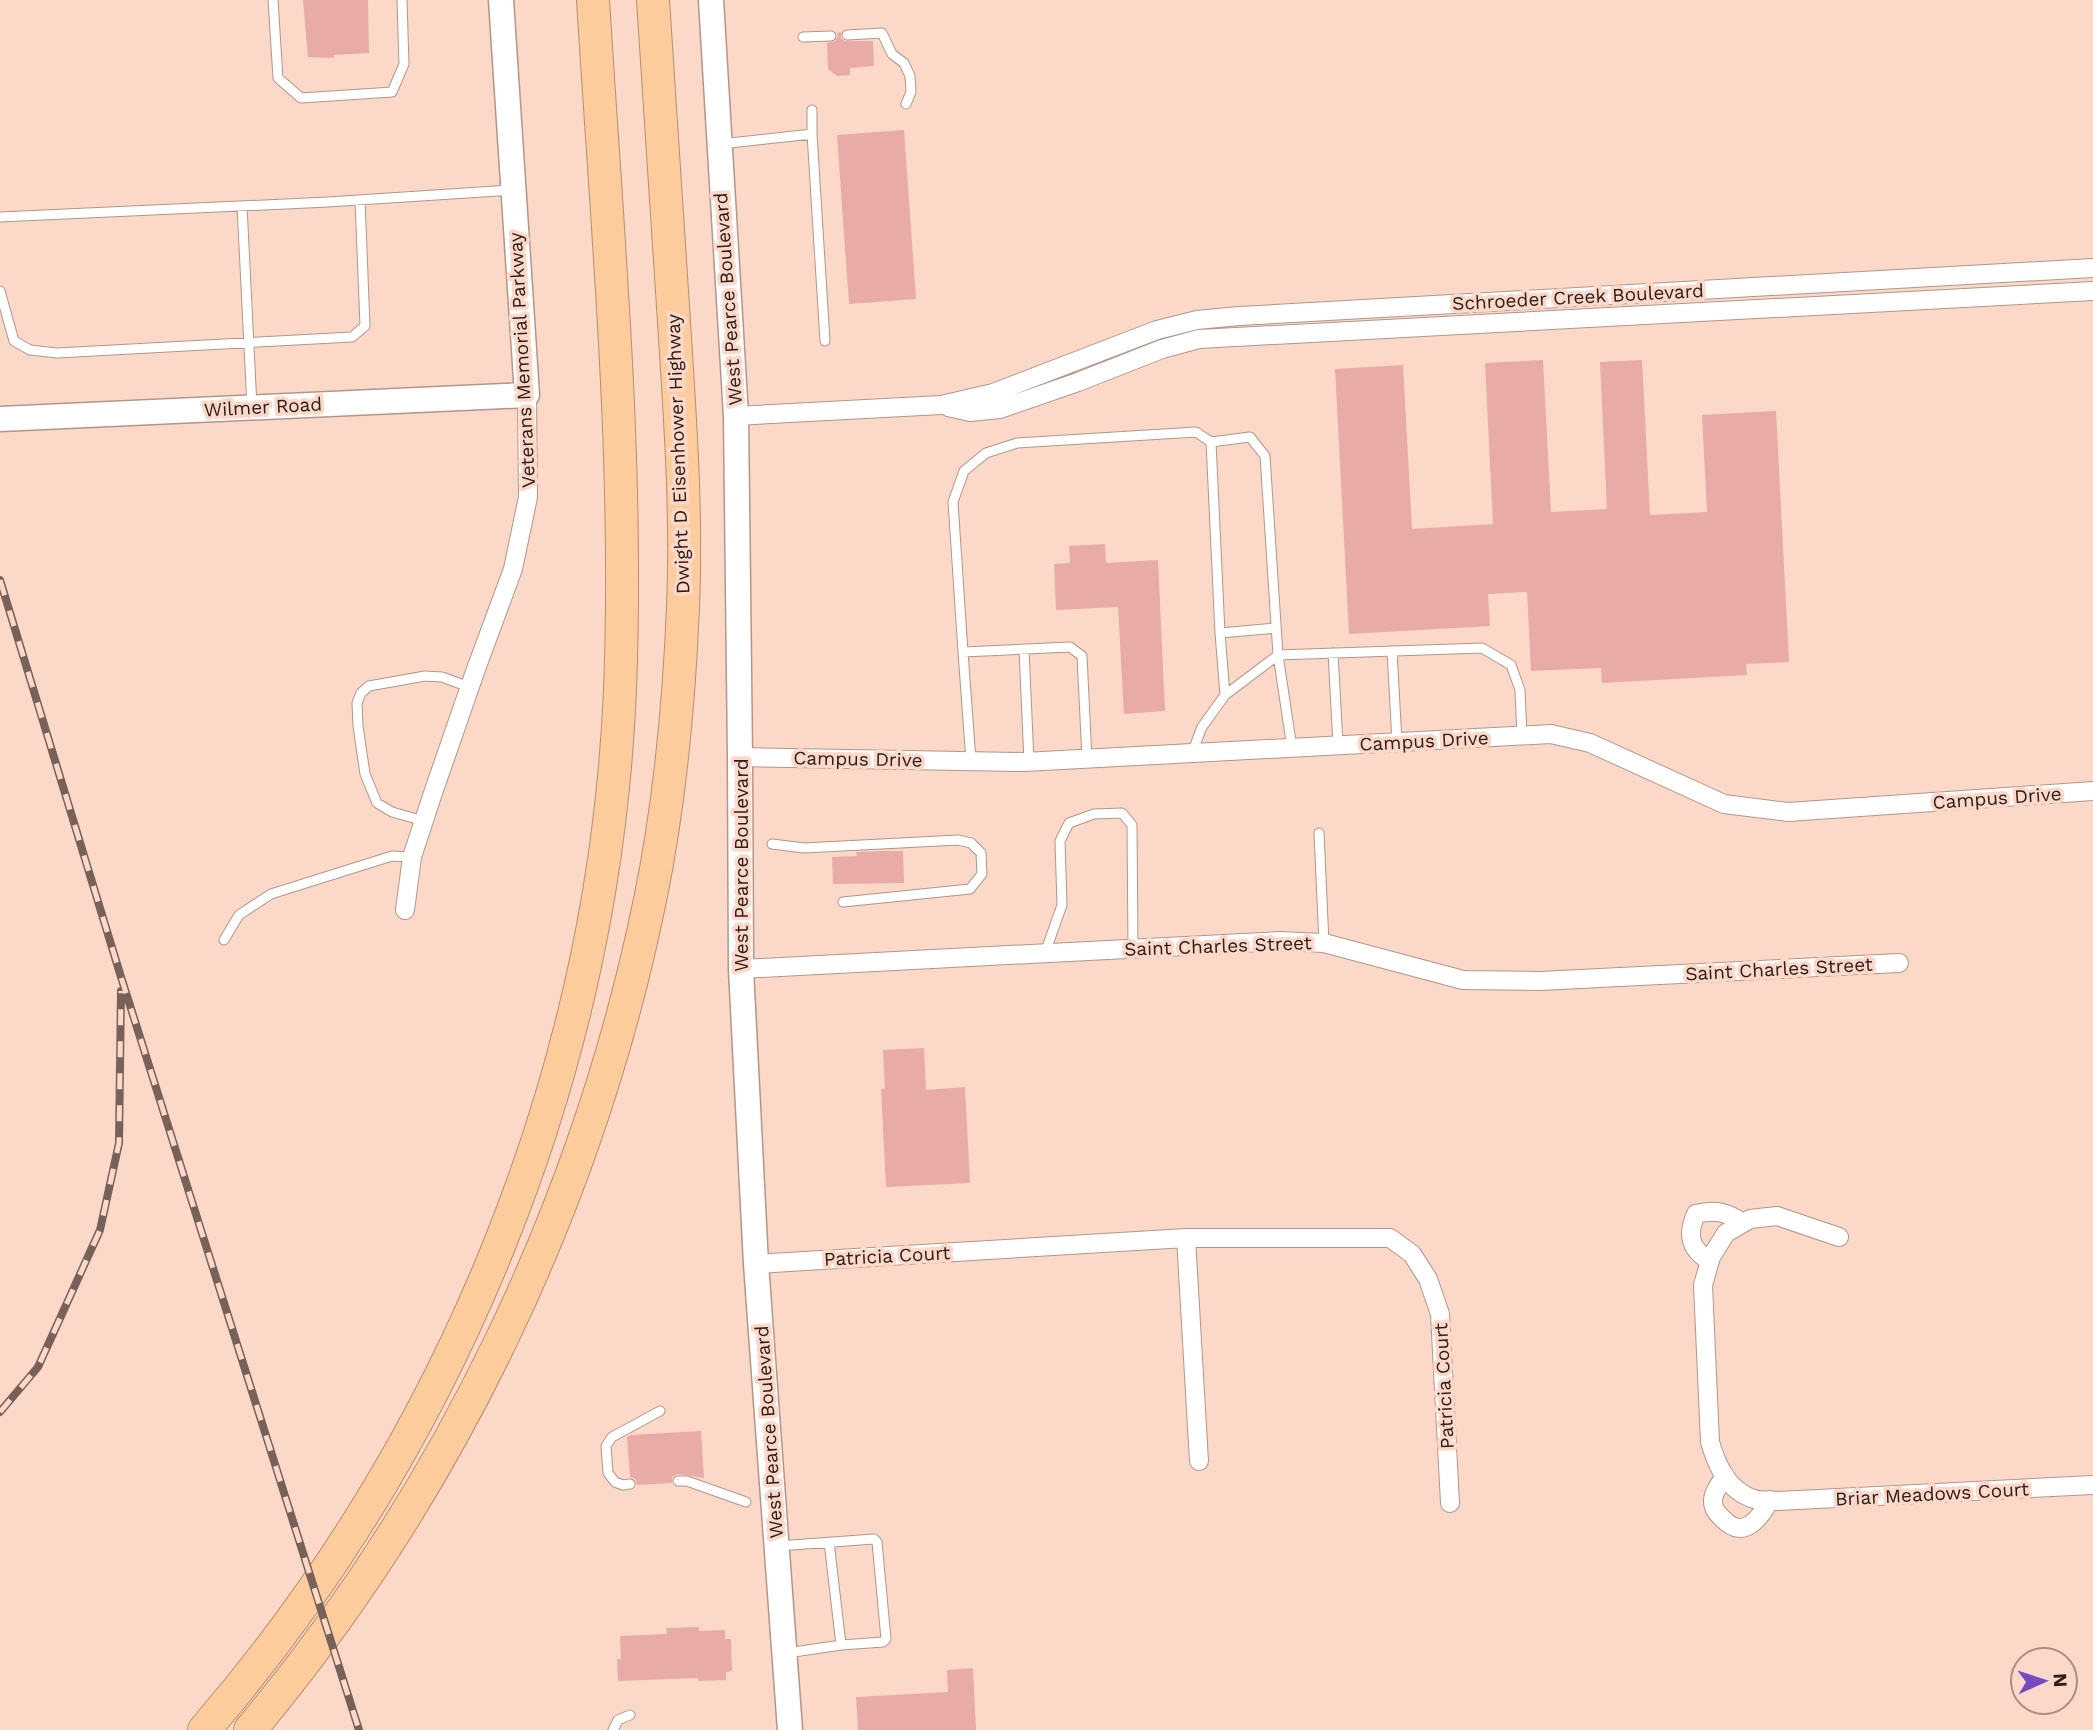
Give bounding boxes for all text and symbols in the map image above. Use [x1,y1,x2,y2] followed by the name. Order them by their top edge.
[709,192,747,406] street label: West Pearce Boulevard
[504,231,540,488] street label: Veterans Memorial Parkway
[1452,279,1704,315] street label: Schroeder Creek Boulevard
[662,313,694,594] street label: Dwight D Eisenhower Highway
[203,392,323,422] street label: Wilmer Road
[1359,726,1489,756] street label: Campus Drive
[793,746,923,772] street label: Campus Drive
[730,758,753,972] street label: West Pearce Boulevard
[1932,782,2062,814] street label: Campus Drive
[1124,931,1312,961] street label: Saint Charles Street
[1685,953,1873,985] street label: Saint Charles Street
[823,1241,951,1271] street label: Patricia Court
[1429,1322,1459,1450] street label: Patricia Court
[750,1325,788,1539] street label: West Pearce Boulevard
[1835,1477,2030,1511] street label: Briar Meadows Court
[2009,1646,2079,1716] north arrow
[2049,1672,2072,1688] text: N

